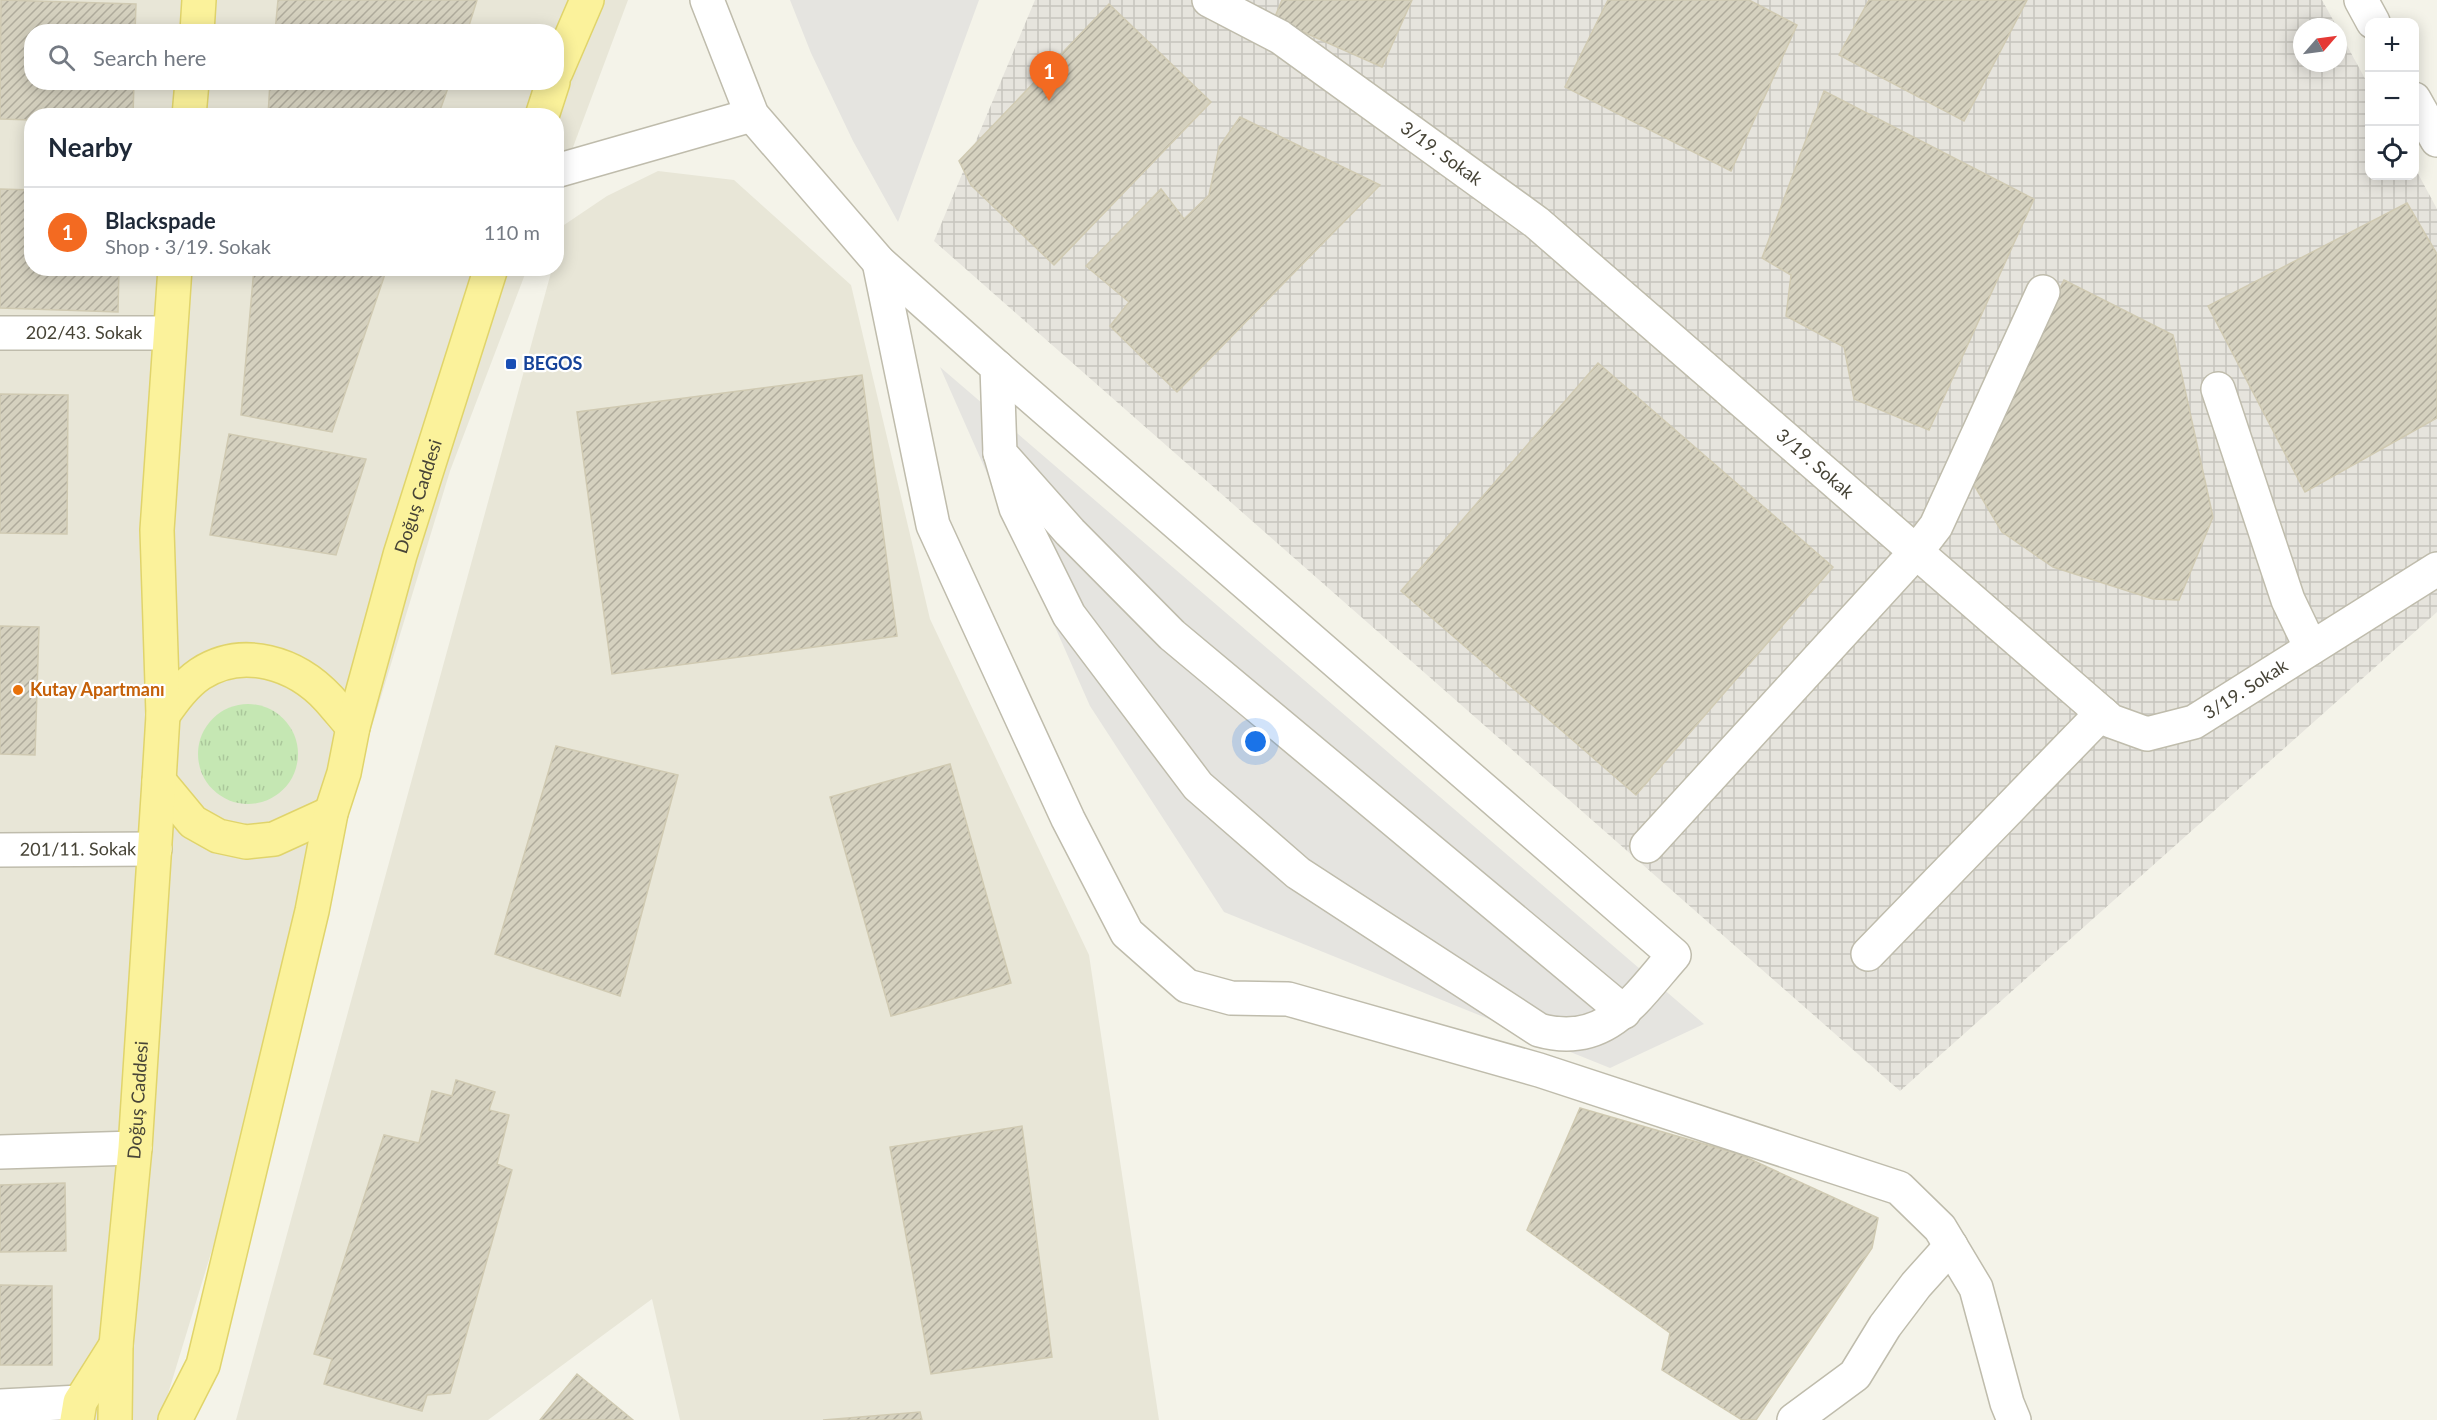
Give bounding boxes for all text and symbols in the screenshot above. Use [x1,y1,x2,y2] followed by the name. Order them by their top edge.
[2293,18,2347,72] north arrow
[2365,18,2419,180] map controls
[2365,18,2419,72] button: +
[24,24,564,90] search box
[45,41,78,74] icon: search
[93,44,206,71] text: Search here
[1030,51,1068,101] pin: 1
[2365,72,2419,126] button: −
[1397,116,1488,190] street label: 3/19. Sokak
[2365,126,2419,180] button: locate
[48,131,133,163] text: Nearby
[105,207,216,234] text: Blackspade
[62,220,73,244] text: 1
[484,220,540,244] text: 110 m
[105,234,271,258] text: Shop · 3/19. Sokak
[26,321,143,343] street label: 202/43. Sokak
[523,352,583,374] place label: BEGOS
[504,357,518,371] marker: BEGOS
[1772,424,1859,503] street label: 3/19. Sokak
[389,436,446,556] street label: Doğuş Caddesi
[2199,653,2292,723] street label: 3/19. Sokak
[30,678,165,700] place label: Kutay Apartmanı
[11,683,25,697] marker: Kutay Apartmanı
[1241,727,1270,756] your location
[20,837,137,860] street label: 201/11. Sokak
[122,1040,152,1160] street label: Doğuş Caddesi

